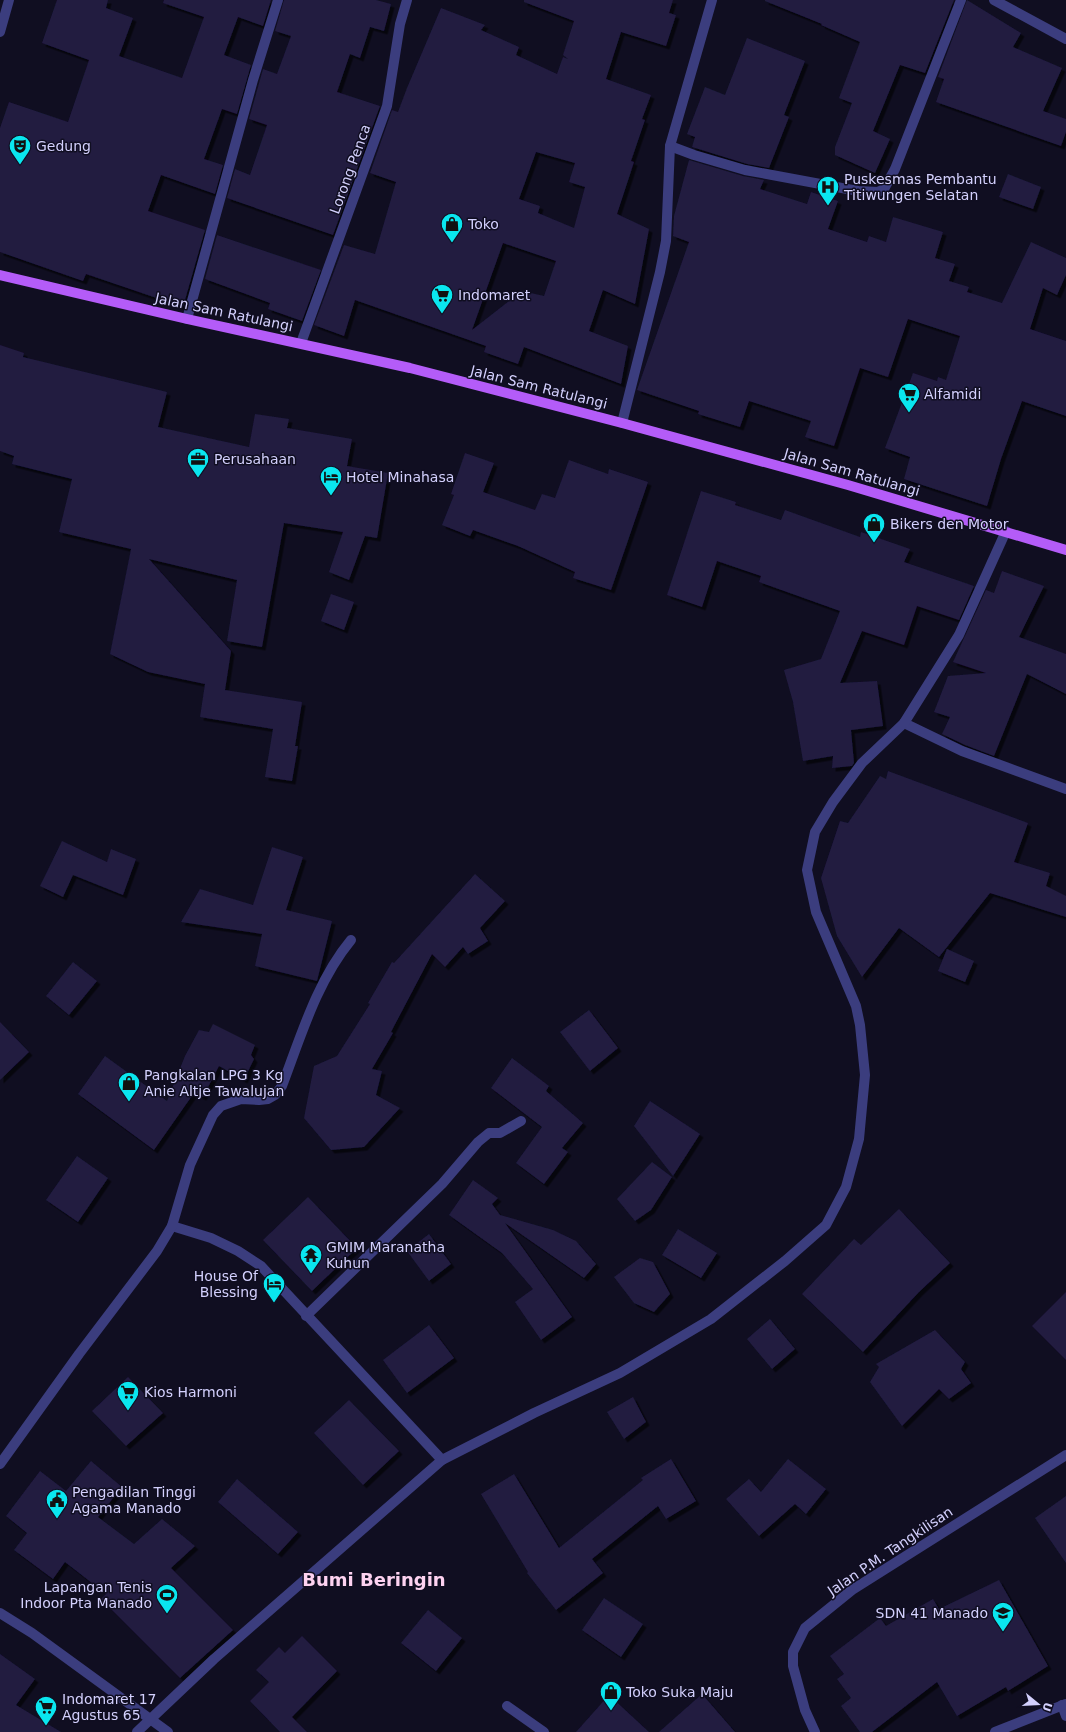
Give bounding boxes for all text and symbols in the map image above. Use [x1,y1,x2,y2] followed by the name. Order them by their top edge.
[326,122,374,216] street label: Lorong Penca
[7,133,33,166] theatre icon: Gedung
[36,138,91,154] place label: Gedung
[843,171,997,203] place label: Puskesmas Pembantu Titiwungen Selatan
[815,174,841,207] hospital icon: Puskesmas Pembantu Titiwungen Selatan
[439,211,465,244] shop icon: Toko
[467,216,499,232] place label: Toko
[429,282,455,315] supermarket icon: Indomaret
[458,287,531,303] place label: Indomaret
[153,289,294,334] street label: Jalan Sam Ratulangi
[468,362,609,412] street label: Jalan Sam Ratulangi
[896,381,922,414] supermarket icon: Alfamidi
[924,386,981,402] place label: Alfamidi
[781,445,922,499] street label: Jalan Sam Ratulangi
[185,446,211,479] office icon: Perusahaan
[214,451,296,467] place label: Perusahaan
[318,464,344,497] hotel icon: Hotel Minahasa
[346,469,454,485] place label: Hotel Minahasa
[861,511,887,544] shop icon: Bikers den Motor
[890,516,1009,532] place label: Bikers den Motor
[144,1067,284,1099] place label: Pangkalan LPG 3 Kg Anie Altje Tawalujan
[116,1070,142,1103] shop icon: Pangkalan LPG 3 Kg Anie Altje Tawalujan
[326,1239,445,1271] place label: GMIM Maranatha Kuhun
[298,1242,324,1275] temple icon: GMIM Maranatha Kuhun
[194,1268,259,1300] place label: House Of Blessing
[261,1271,287,1304] hotel icon: House Of Blessing
[115,1379,141,1412] supermarket icon: Kios Harmoni
[144,1384,237,1400] place label: Kios Harmoni
[72,1484,196,1516] place label: Pengadilan Tinggi Agama Manado
[44,1487,70,1520] public building icon: Pengadilan Tinggi Agama Manado
[824,1503,956,1599] street label: Jalan P.M. Tangkilisan
[302,1569,446,1590] district label: Bumi Beringin
[20,1579,152,1611] place label: Lapangan Tenis Indoor Pta Manado
[154,1582,180,1615] sports icon: Lapangan Tenis Indoor Pta Manado
[990,1600,1016,1633] school or university icon: SDN 41 Manado
[876,1605,988,1621] place label: SDN 41 Manado
[598,1679,624,1712] shop icon: Toko Suka Maju
[625,1684,733,1700] place label: Toko Suka Maju
[1018,1684,1058,1724] north arrow
[62,1691,157,1723] place label: Indomaret 17 Agustus 65
[33,1694,59,1727] supermarket icon: Indomaret 17 Agustus 65
[1039,1701,1055,1713] text: U

